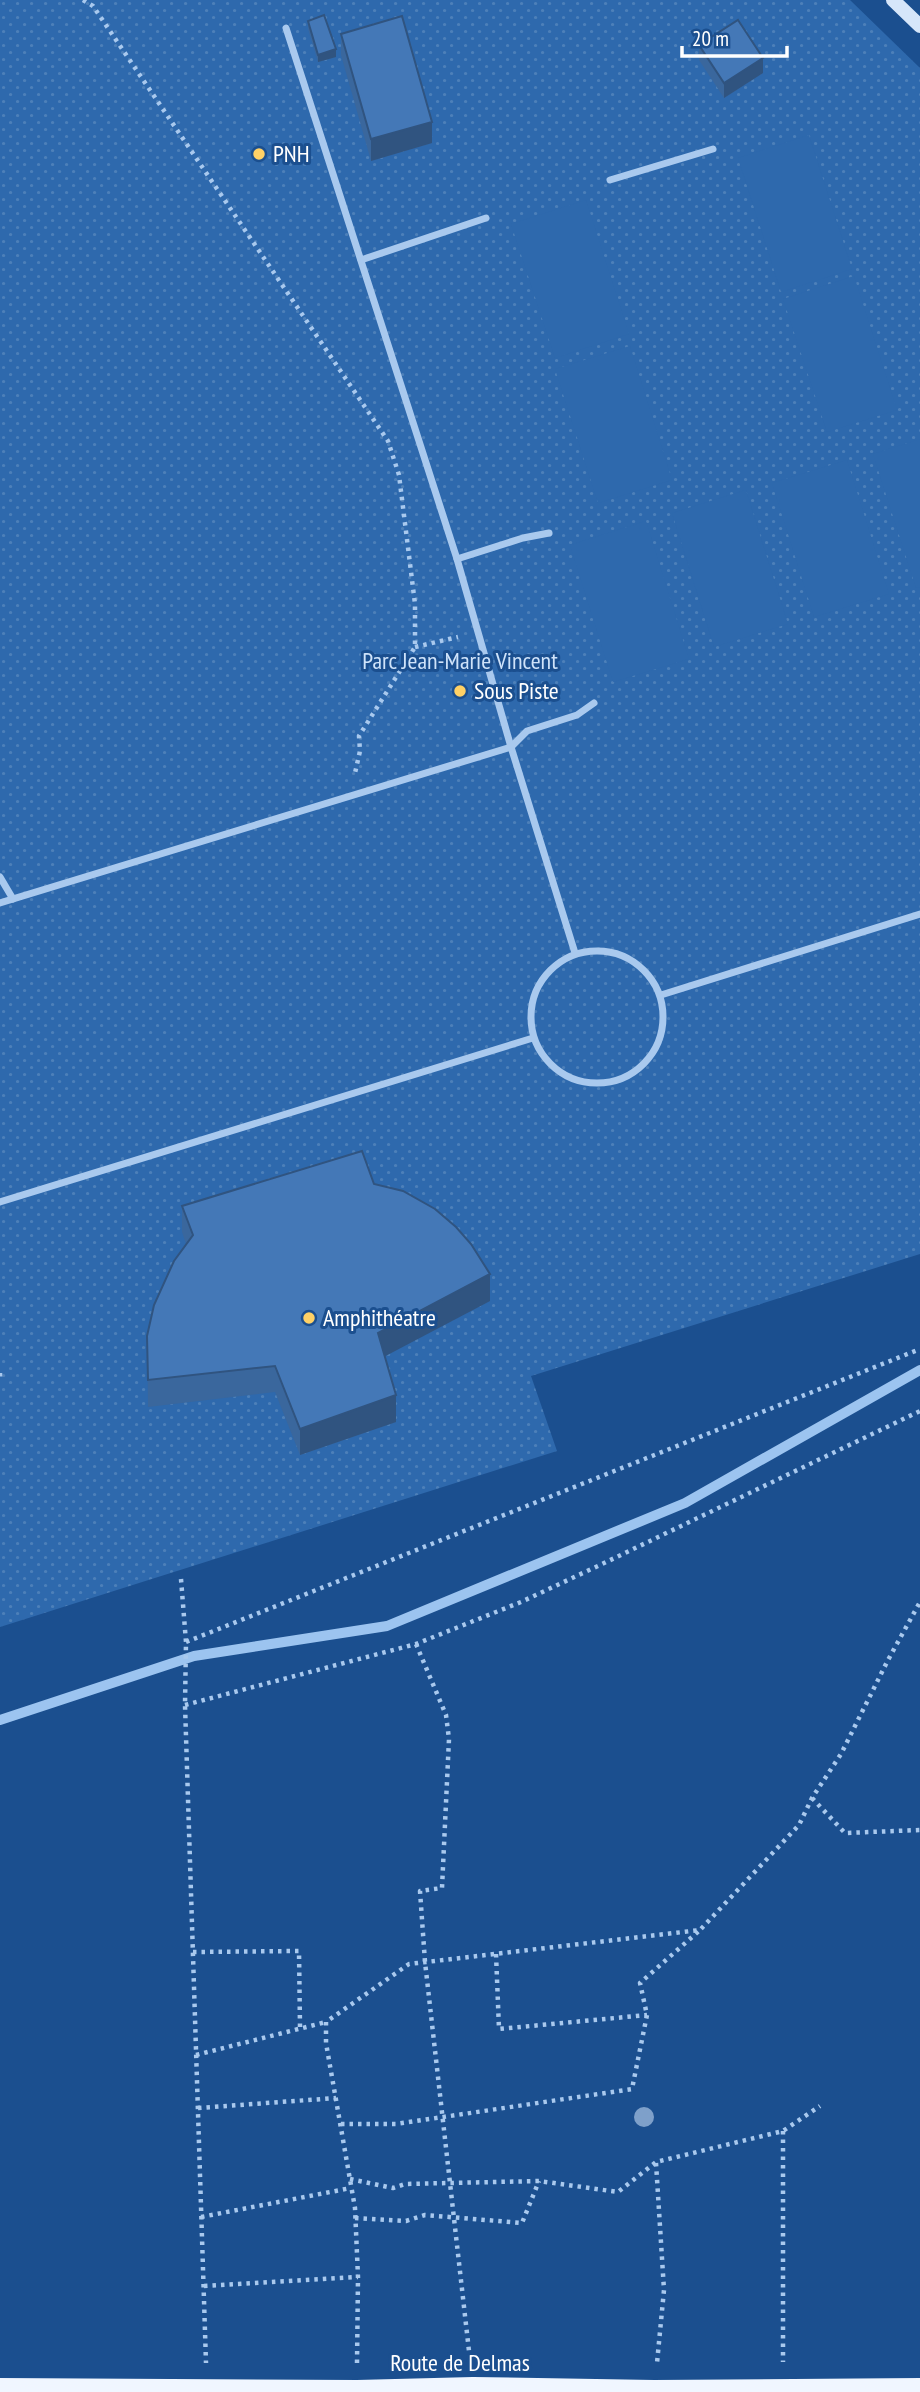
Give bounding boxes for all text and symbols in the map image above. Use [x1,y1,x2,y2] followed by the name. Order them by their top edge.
[682,14,787,58] scale bar
[692,25,729,52] text: 20 m
[273,138,310,169] place label: PNH
[251,146,267,162] marker: PNH
[362,645,558,676] park label: Parc Jean-Marie Vincent
[474,675,559,706] place label: Sous Piste
[452,683,468,699] marker: Sous Piste
[323,1302,436,1333] place label: Amphithéatre
[301,1310,317,1326] marker: Amphithéatre
[390,2347,530,2378] street label: Route de Delmas

